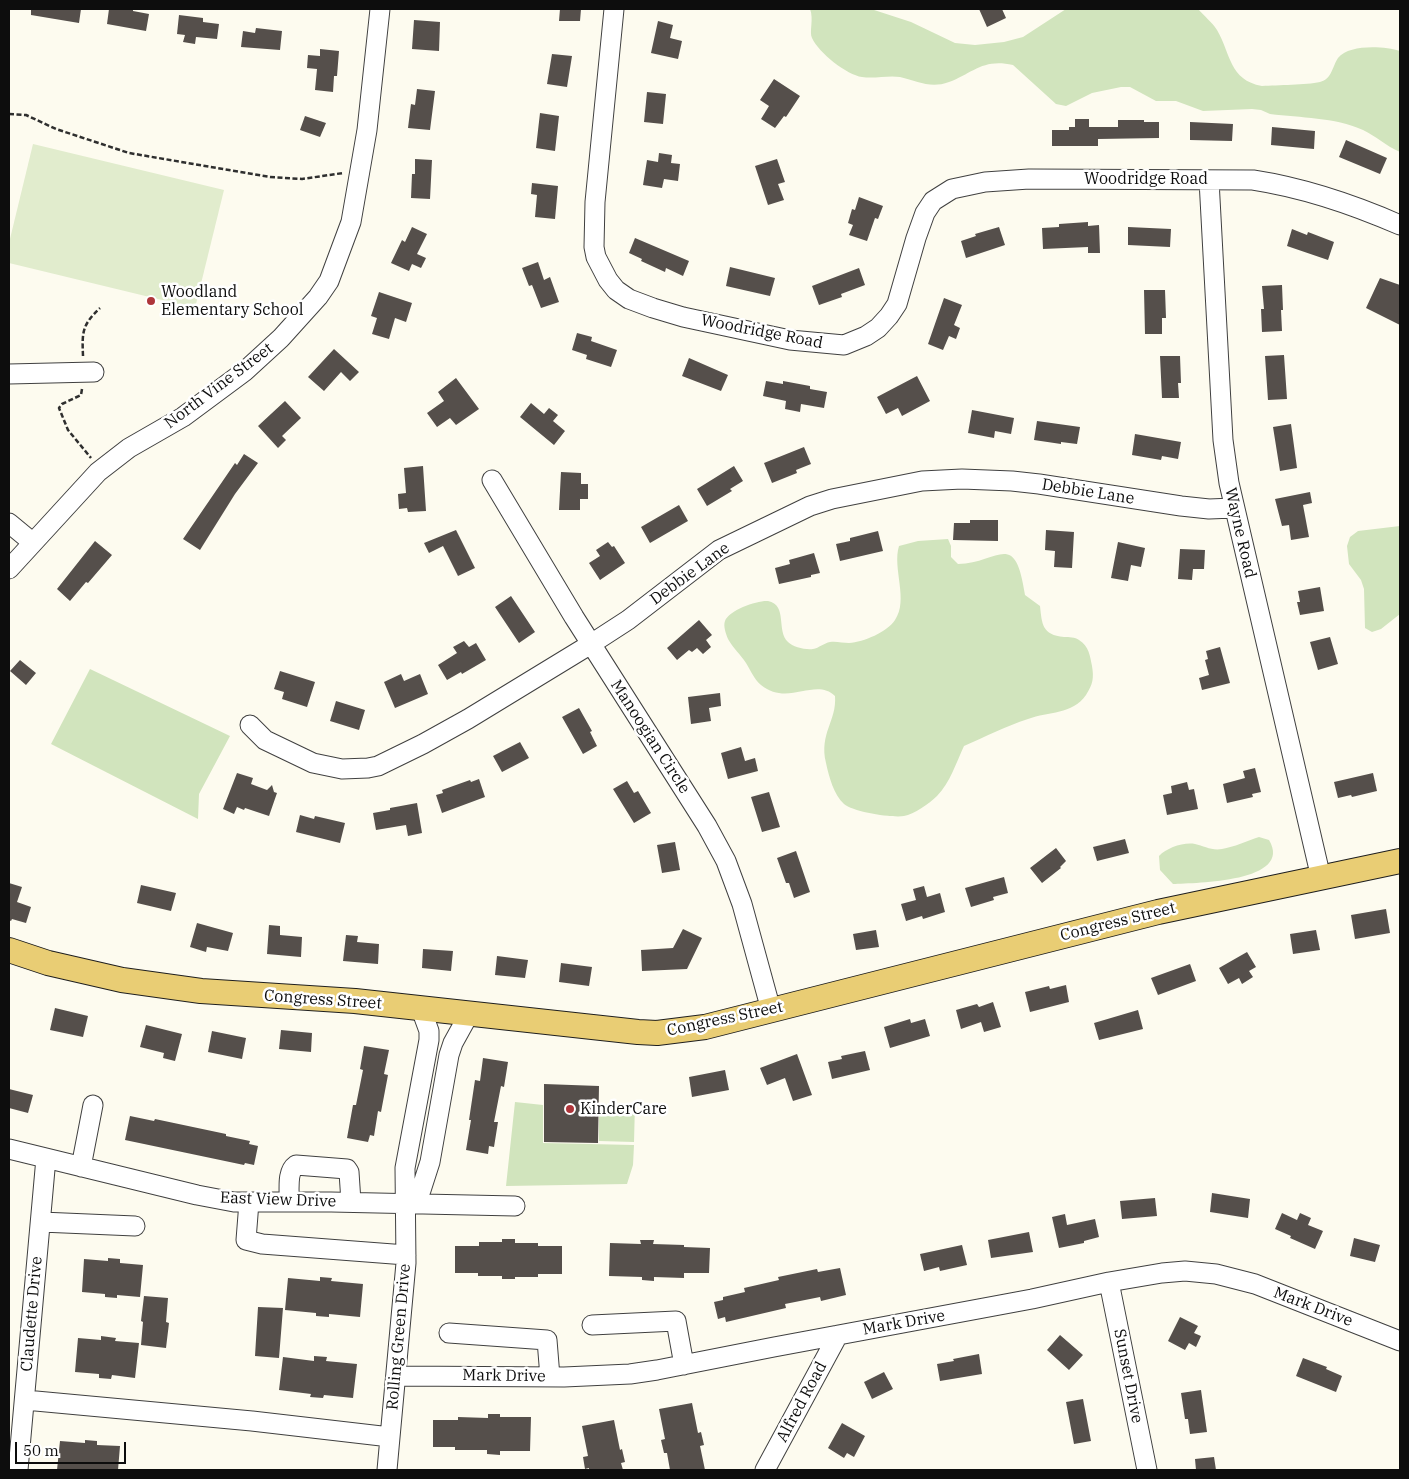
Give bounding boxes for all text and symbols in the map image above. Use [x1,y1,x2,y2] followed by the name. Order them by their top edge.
[1084,169,1208,189] street label: Woodridge Road
[161,282,304,320] place label: Woodland Elementary School
[145,295,157,307] marker: Woodland Elementary School
[699,311,825,353] street label: Woodridge Road
[161,339,277,433] street label: North Vine Street
[1040,475,1136,509] street label: Debbie Lane
[1220,486,1260,580] street label: Wayne Road
[647,539,733,609] street label: Debbie Lane
[606,677,694,797] street label: Manoogian Circle
[1058,898,1178,946] street label: Congress Street
[263,986,383,1014] street label: Congress Street
[665,997,785,1041] street label: Congress Street
[580,1099,667,1119] place label: KinderCare
[564,1103,576,1115] marker: KinderCare
[219,1188,337,1212] street label: East View Drive
[17,1255,47,1373] street label: Claudette Drive
[383,1263,415,1411] street label: Rolling Green Drive
[1271,1283,1355,1331] street label: Mark Drive
[861,1306,947,1340] street label: Mark Drive
[1109,1327,1147,1425] street label: Sunset Drive
[773,1358,831,1446] street label: Alfred Road
[462,1366,546,1386] street label: Mark Drive
[18,1432,129,1464] scale bar
[23,1441,59,1460] text: 50 m

